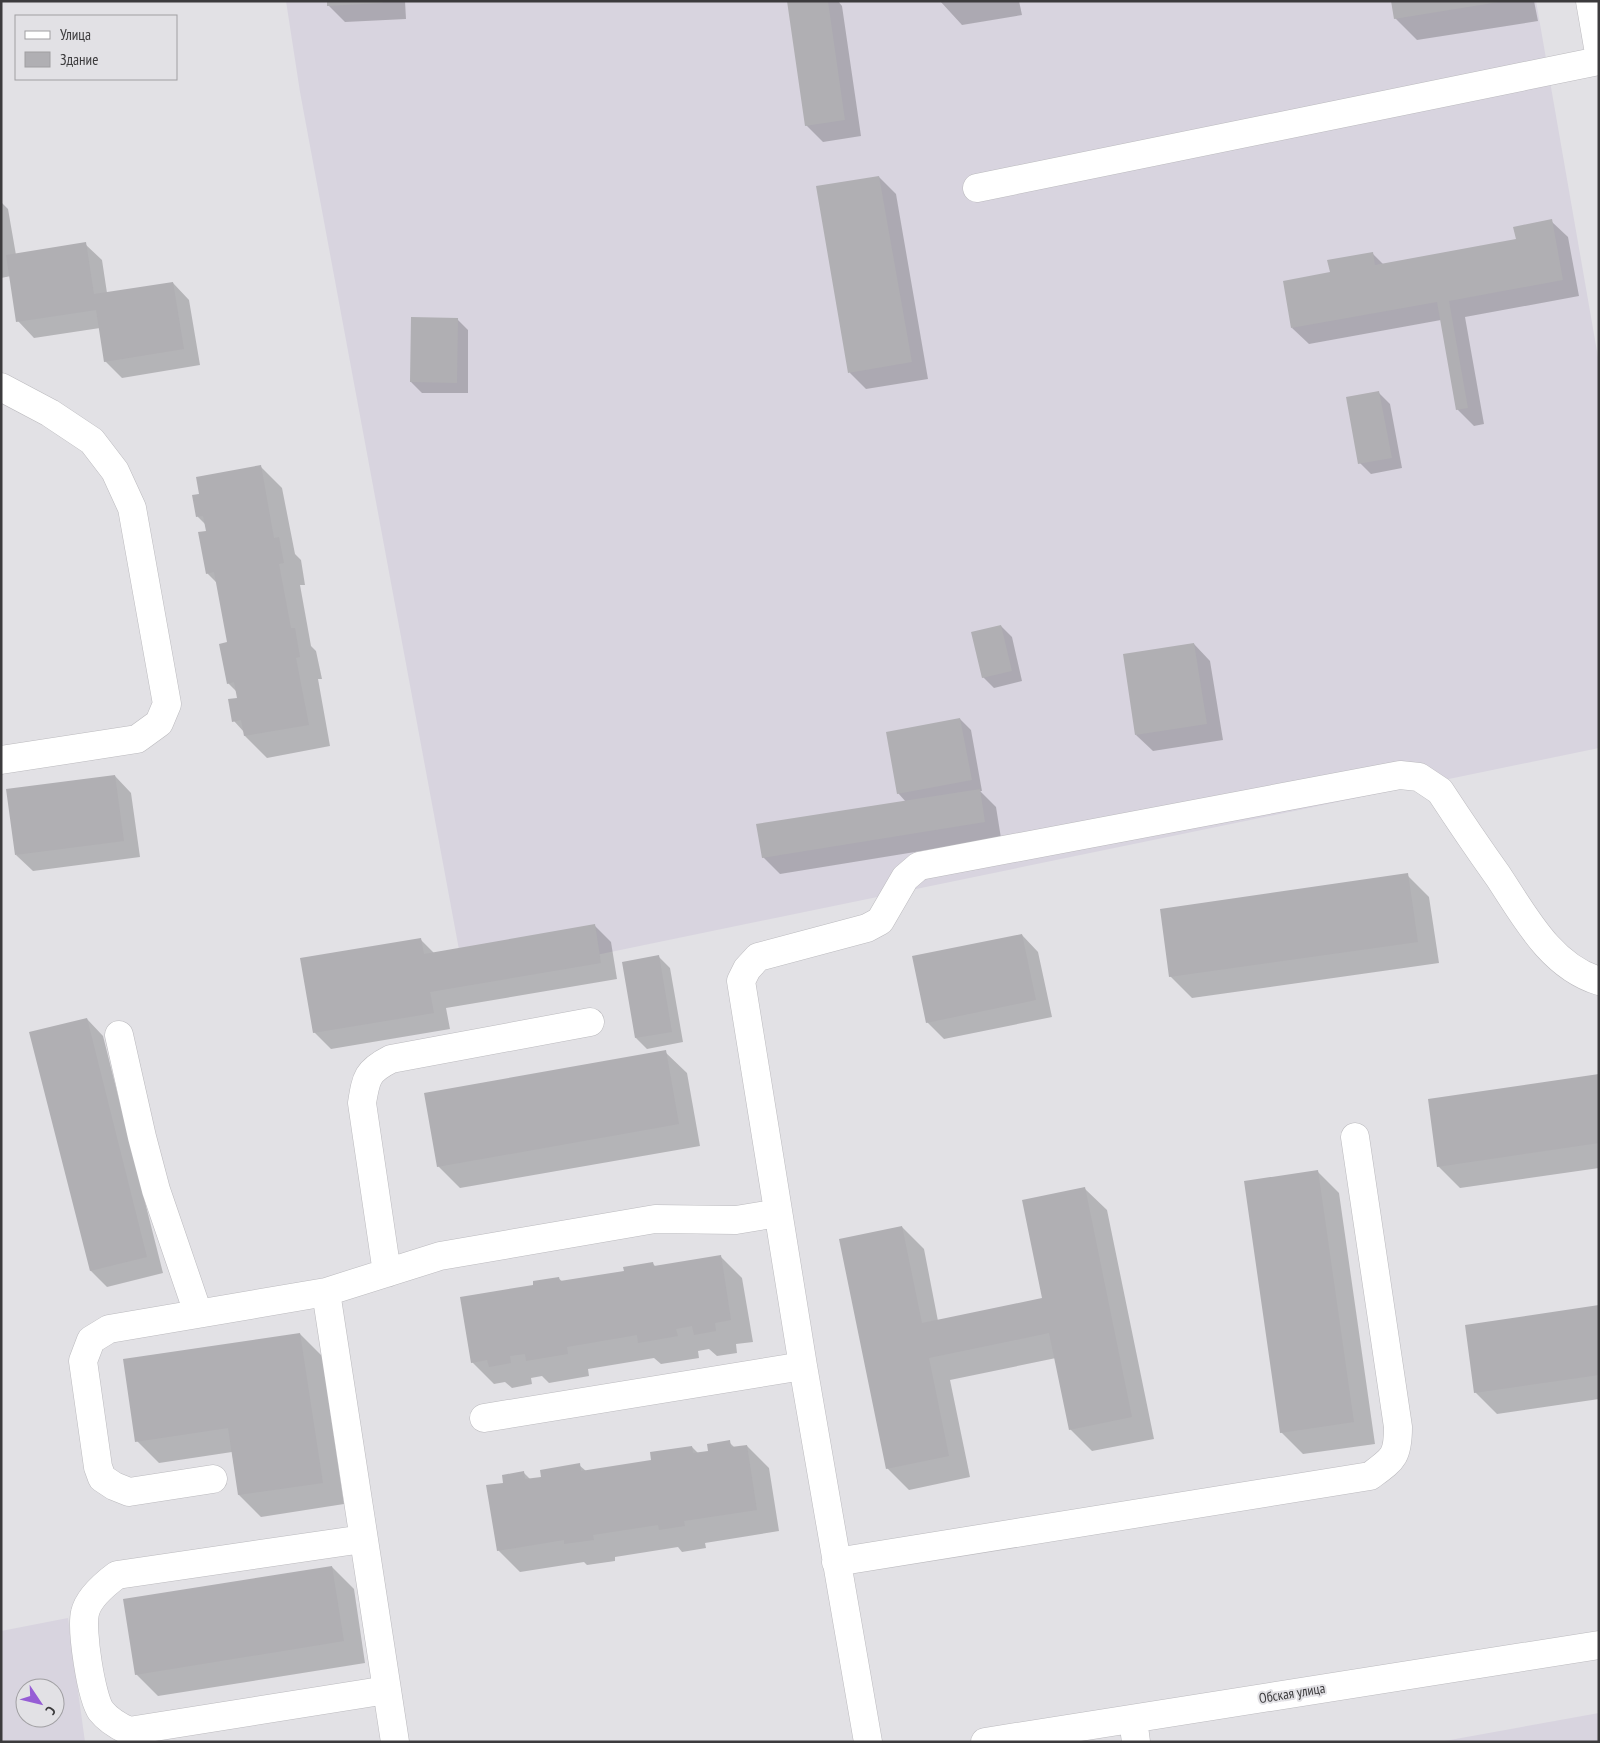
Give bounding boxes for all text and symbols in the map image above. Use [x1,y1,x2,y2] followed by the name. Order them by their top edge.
[15,15,178,80] legend
[60,25,91,44] text: Улица
[60,50,98,69] text: Здание
[15,1678,65,1728] north arrow
[1258,1679,1326,1707] street label: Обская улица
[41,1703,60,1719] text: С

